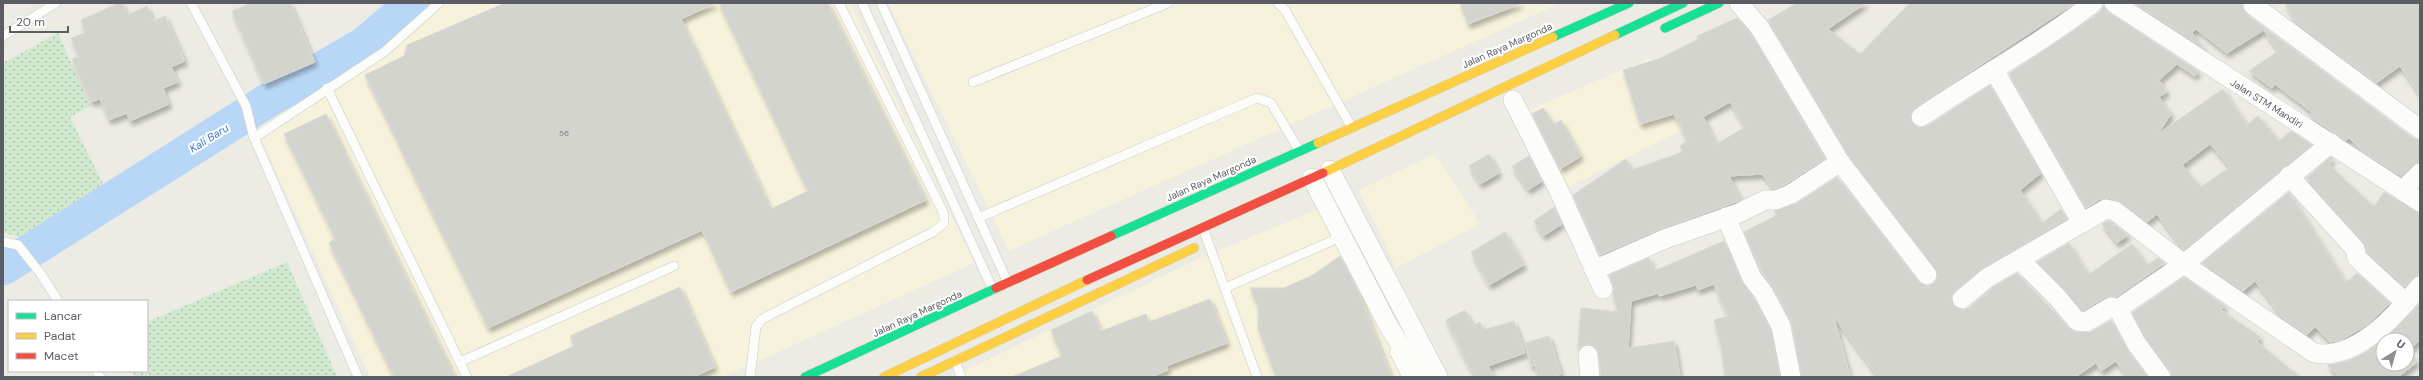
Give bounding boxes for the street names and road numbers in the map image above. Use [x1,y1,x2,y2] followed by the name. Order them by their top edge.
[1460,20,1554,71] street label: Jalan Raya Margonda
[2228,76,2305,131] street label: Jalan STM Mandiri
[1164,153,1258,204] street label: Jalan Raya Margonda
[870,287,964,340] street label: Jalan Raya Margonda

